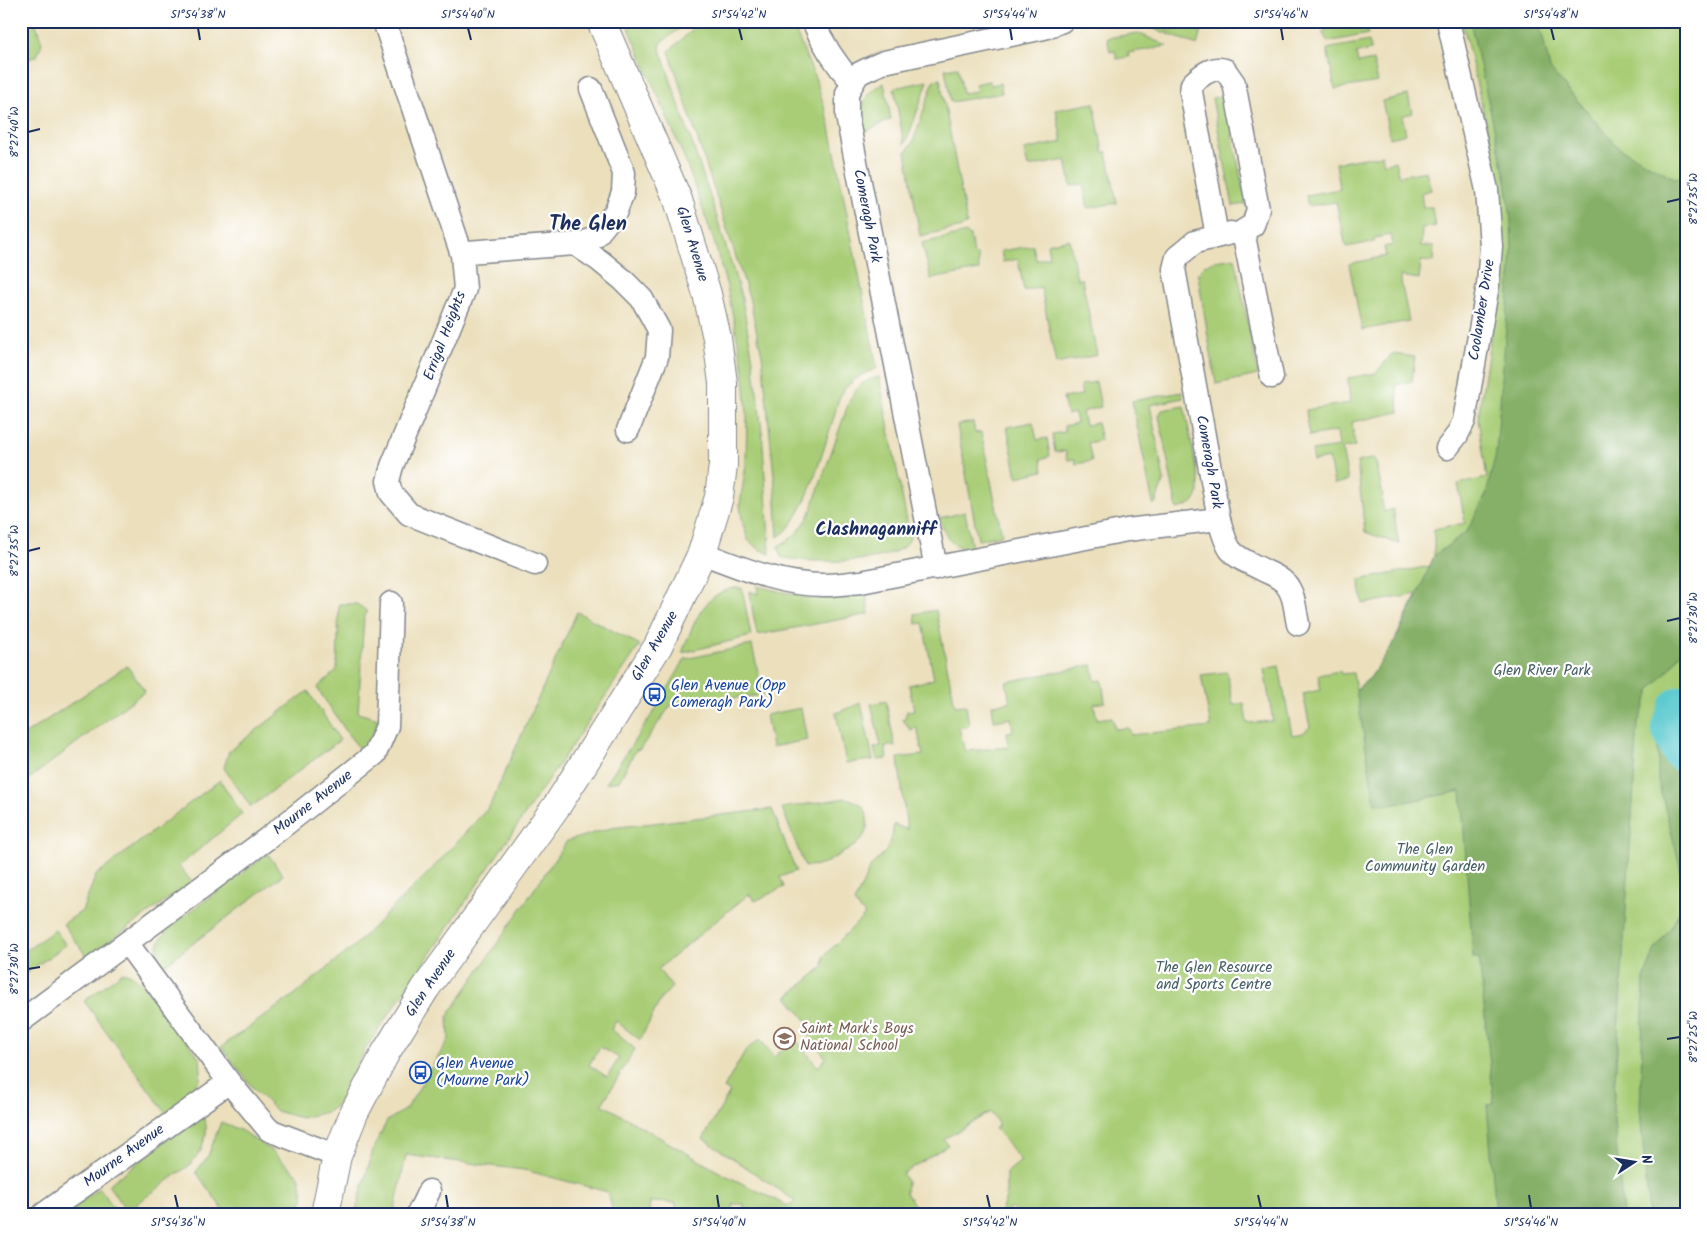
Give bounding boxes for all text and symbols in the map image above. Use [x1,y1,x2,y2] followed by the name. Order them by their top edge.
[170,5,226,24] text: 51°54'38"N
[441,5,495,24] text: 51°54'40"N
[712,5,766,24] text: 51°54'42"N
[983,5,1037,24] text: 51°54'44"N
[1254,5,1308,24] text: 51°54'46"N
[1523,5,1579,24] text: 51°54'48"N
[5,106,24,158] text: 8°27'40"W
[846,167,888,266] street label: Comeragh Park
[1684,173,1703,225] text: 8°27'35"W
[669,203,715,285] street label: Glen Avenue
[549,209,627,241] district label: The Glen
[1462,257,1502,362] street label: Coolamber Drive
[417,287,473,384] street label: Errigal Heights
[1189,413,1229,512] street label: Comeragh Park
[816,516,939,545] district label: Clashnaganniff
[5,525,24,577] text: 8°27'35"W
[1684,592,1703,644] text: 8°27'30"W
[625,606,685,686] street label: Glen Avenue
[1493,659,1592,683] park label: Glen River Park
[671,674,786,715] place label: Glen Avenue (Opp Comeragh Park)
[643,683,667,707] bus stop icon: Glen Avenue (Opp Comeragh Park)
[268,764,358,842] street label: Mourne Avenue
[1365,838,1485,879] park label: The Glen Community Garden
[5,943,24,995] text: 8°27'30"W
[399,944,463,1022] street label: Glen Avenue
[1156,956,1273,997] park label: The Glen Resource and Sports Centre
[1684,1011,1703,1063] text: 8°27'25"W
[800,1017,914,1058] place label: Saint Mark's Boys National School
[772,1026,796,1050] school or university icon: Saint Mark's Boys National School
[436,1052,530,1093] place label: Glen Avenue (Mourne Park)
[408,1061,432,1085] bus stop icon: Glen Avenue (Mourne Park)
[78,1118,170,1194] street label: Mourne Avenue
[1610,1138,1660,1188] north arrow
[1634,1153,1657,1166] text: N
[151,1213,205,1232] text: 51°54'36"N
[420,1213,476,1232] text: 51°54'38"N
[692,1213,746,1232] text: 51°54'40"N
[963,1213,1017,1232] text: 51°54'42"N
[1234,1213,1288,1232] text: 51°54'44"N
[1504,1213,1558,1232] text: 51°54'46"N

